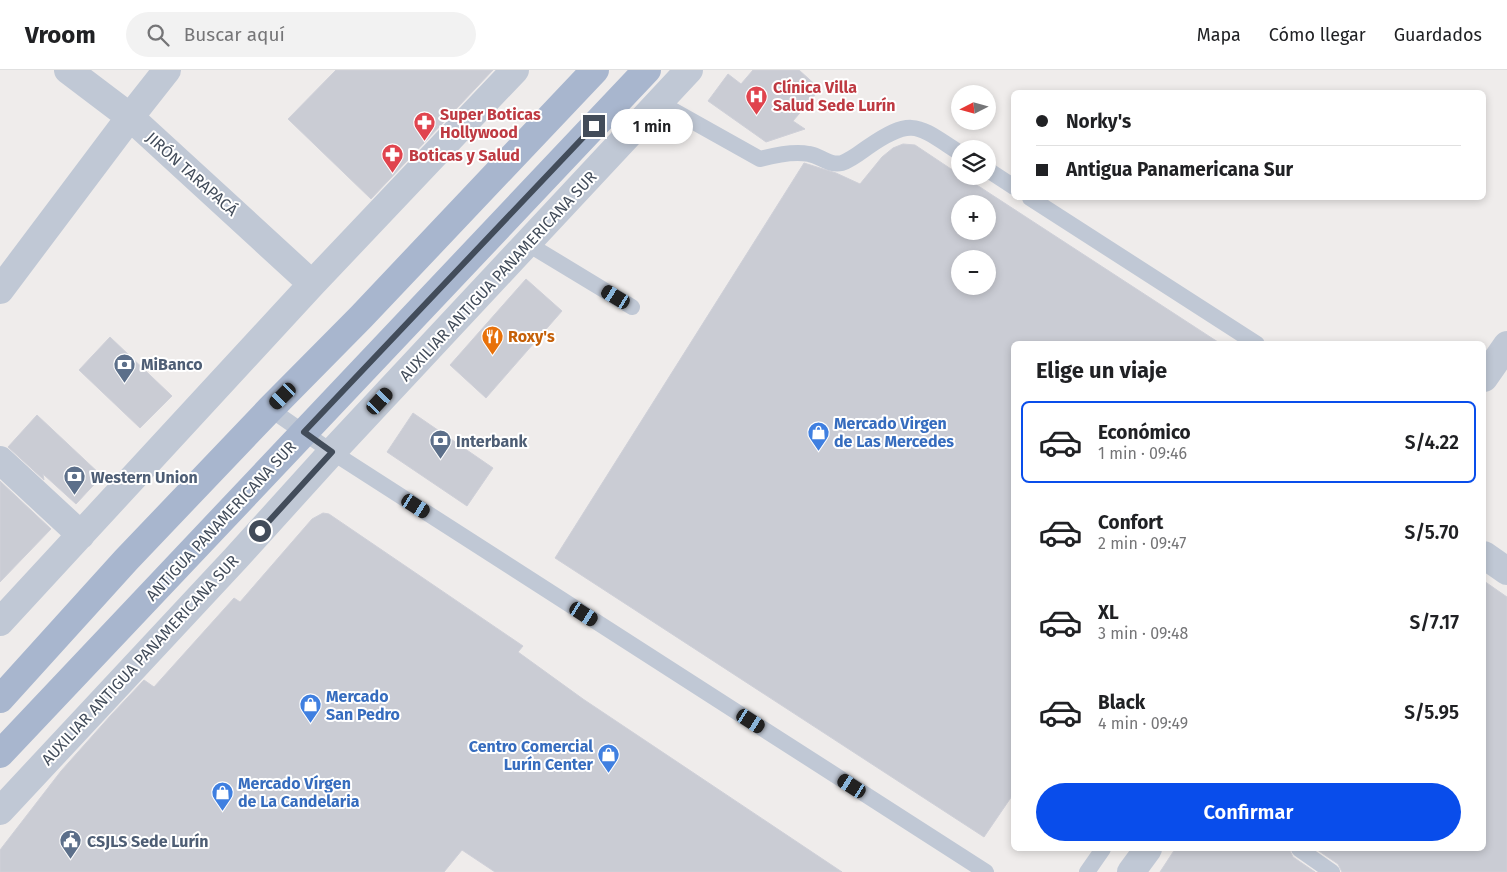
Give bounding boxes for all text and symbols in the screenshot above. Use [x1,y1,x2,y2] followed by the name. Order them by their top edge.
[126,12,476,57] search box
[25,21,96,49] text: Vroom
[144,21,172,49] icon: search
[184,23,285,46] text: Buscar aquí
[1197,24,1241,46] text: Mapa
[1269,24,1366,46] text: Cómo llegar
[1394,24,1482,46] text: Guardados
[773,78,896,115] place label: Clínica Villa Salud Sede Lurín
[745,84,769,115] hospital icon: Clínica Villa Salud Sede Lurín
[951,85,996,130] north arrow
[951,85,996,295] map controls
[440,105,541,142] place label: Super Boticas Hollywood
[612,108,694,144] callout: 1 min
[1066,110,1131,133] text: Norky's
[412,111,436,142] pharmacy icon: Super Boticas Hollywood
[583,115,605,137] route end
[633,117,671,136] text: 1 min
[142,127,243,221] street label: JIRÓN TARAPACÁ
[951,140,996,185] button: layers
[381,143,405,174] pharmacy icon: Boticas y Salud
[409,146,520,165] place label: Boticas y Salud
[1066,158,1293,181] text: Antigua Panamericana Sur
[396,167,601,385] street label: AUXILIAR ANTIGUA PANAMERICANA SUR
[951,195,996,240] button: +
[951,250,996,295] button: −
[599,283,632,311] car
[480,324,504,355] restaurant icon: Roxy's
[508,327,555,346] place label: Roxy's
[113,352,137,383] bank icon: MiBanco
[141,355,203,374] place label: MiBanco
[1036,357,1167,384] text: Elige un viaje
[267,380,298,412] car
[364,385,395,417] car
[834,414,954,451] place label: Mercado Virgen de Las Mercedes
[806,420,830,451] shop icon: Mercado Virgen de Las Mercedes
[1038,420,1083,465] icon: car
[1098,421,1191,444] text: Económico
[428,429,452,460] bank icon: Interbank
[1405,431,1459,454] text: S/4.22
[456,432,527,451] place label: Interbank
[142,437,300,605] street label: ANTIGUA PANAMERICANA SUR
[1098,444,1187,463] text: 1 min · 09:46
[63,465,87,496] bank icon: Western Union
[91,468,198,487] place label: Western Union
[399,492,432,520] car
[1038,510,1083,555] icon: car
[1098,511,1163,534] text: Confort
[249,520,271,542] route start
[1405,521,1459,544] text: S/5.70
[1098,534,1186,553] text: 2 min · 09:47
[38,551,243,769] street label: AUXILIAR ANTIGUA PANAMERICANA SUR
[567,600,600,628] car
[1038,600,1083,645] icon: car
[1098,601,1119,624] text: XL
[1410,611,1459,634] text: S/7.17
[1098,624,1188,643] text: 3 min · 09:48
[326,687,400,724] place label: Mercado San Pedro
[1038,690,1083,735] icon: car
[1098,691,1145,714] text: Black
[298,693,322,724] shop icon: Mercado San Pedro
[1404,701,1459,724] text: S/5.95
[734,707,767,735] car
[1098,714,1188,733] text: 4 min · 09:49
[469,737,594,774] place label: Centro Comercial Lurín Center
[597,743,621,774] shop icon: Centro Comercial Lurín Center
[835,772,868,800] car
[238,774,360,811] place label: Mercado Vírgen de La Candelaria
[210,780,234,811] shop icon: Mercado Vírgen de La Candelaria
[1036,783,1461,841] button: Confirmar
[59,829,83,860] public building icon: CSJLS Sede Lurín
[87,832,209,851] place label: CSJLS Sede Lurín

